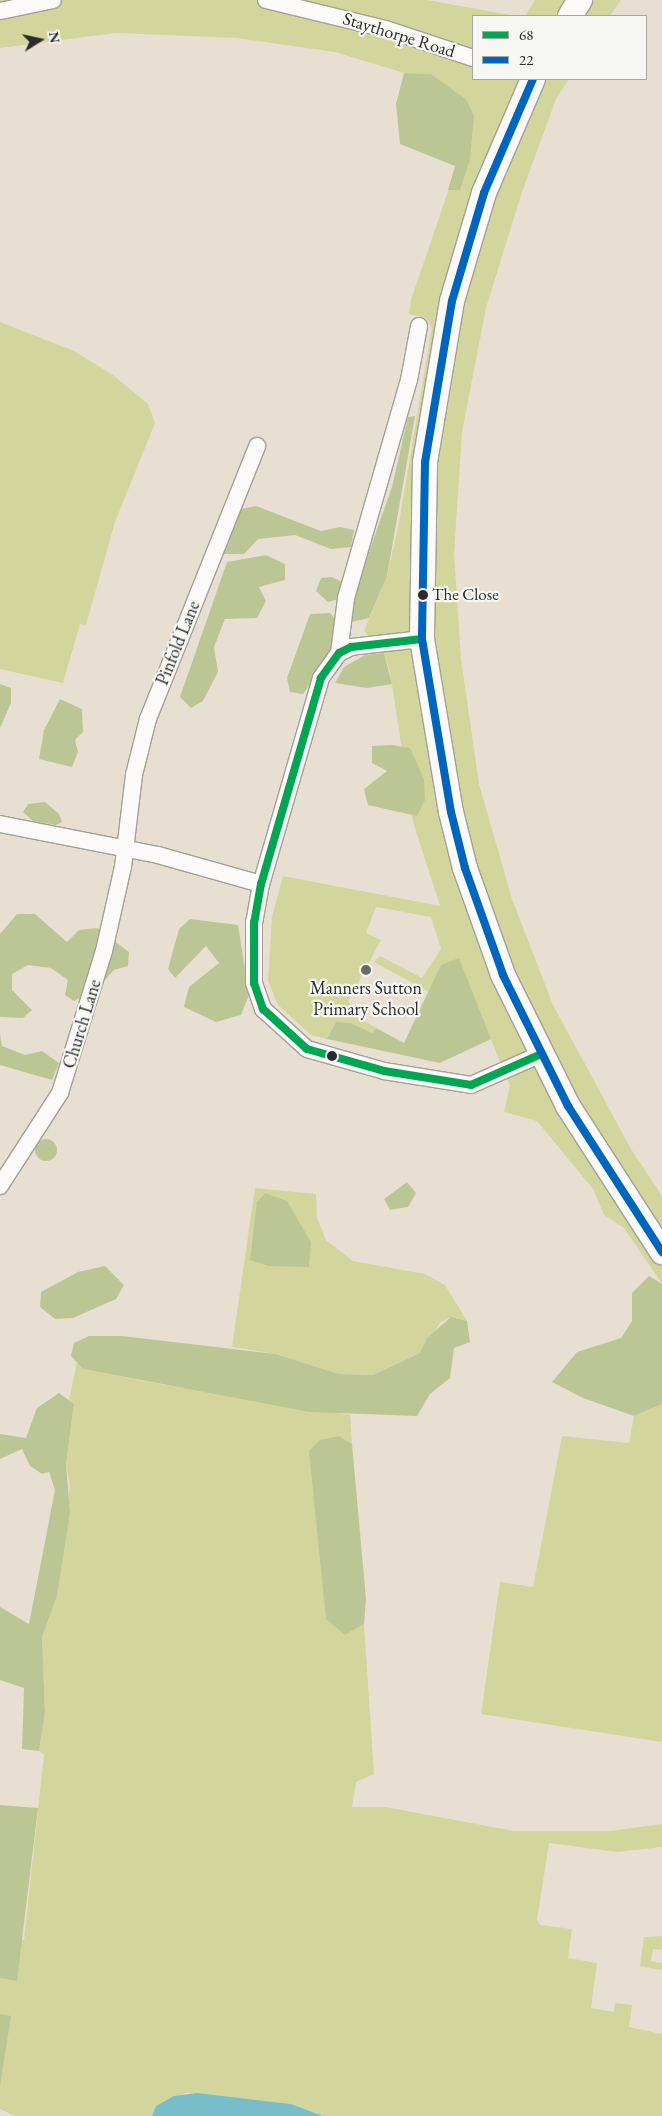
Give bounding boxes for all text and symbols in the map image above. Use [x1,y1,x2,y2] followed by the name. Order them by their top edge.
[340,8,458,62] street label: Staythorpe Road
[15,15,65,65] north arrow
[472,15,647,80] legend
[519,25,533,44] text: 68
[45,30,65,45] text: N
[519,50,533,69] text: 22
[432,585,499,605] place label: The Close
[418,590,428,600] marker: The Close
[151,598,205,688] street label: Pinfold Lane
[360,964,372,976] marker: Manners Sutton Primary School
[58,977,106,1071] street label: Church Lane
[310,978,422,1021] place label: Manners Sutton Primary School
[327,1051,337,1061] unlabelled marker

